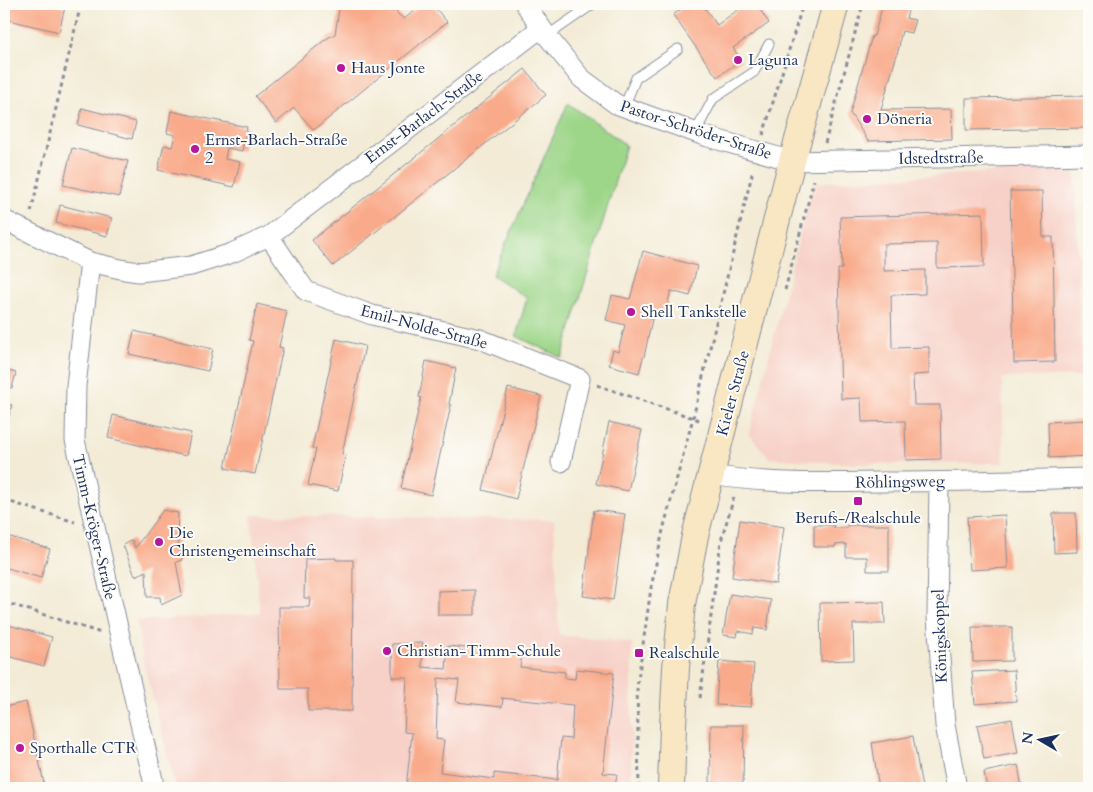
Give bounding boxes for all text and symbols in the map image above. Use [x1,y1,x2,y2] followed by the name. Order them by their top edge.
[748,49,798,71] place label: Laguna
[732,54,744,66] marker: Laguna
[351,57,425,79] place label: Haus Jonte
[335,62,347,74] marker: Haus Jonte
[360,65,488,169] street label: Ernst-Barlach-Straße
[617,95,775,165] street label: Pastor-Schröder-Straße
[877,108,932,130] place label: Döneria
[861,113,873,125] marker: Döneria
[205,129,348,169] place label: Ernst-Barlach-Straße 2
[189,143,201,155] marker: Ernst-Barlach-Straße 2
[898,146,984,170] street label: Idstedtstraße
[358,299,490,355] street label: Emil-Nolde-Straße
[641,301,747,323] place label: Shell Tankstelle
[625,306,637,318] marker: Shell Tankstelle
[711,348,755,438] street label: Kieler Straße
[67,452,121,602] street label: Timm-Kröger-Straße
[855,470,945,494] street label: Röhlingsweg
[852,495,864,507] marker: Berufs-/Realschule
[795,507,921,529] place label: Berufs-/Realschule
[169,522,316,562] place label: Die Christengemeinschaft
[153,536,165,548] marker: Die Christengemeinschaft
[927,589,953,683] street label: Königskoppel
[397,640,561,662] place label: Christian-Timm-Schule
[649,642,720,664] place label: Realschule
[381,645,393,657] marker: Christian-Timm-Schule
[633,647,645,659] marker: Realschule
[1016,714,1066,764] north arrow
[1017,731,1038,746] text: N
[30,737,137,759] place label: Sporthalle CTR
[14,742,26,754] marker: Sporthalle CTR

